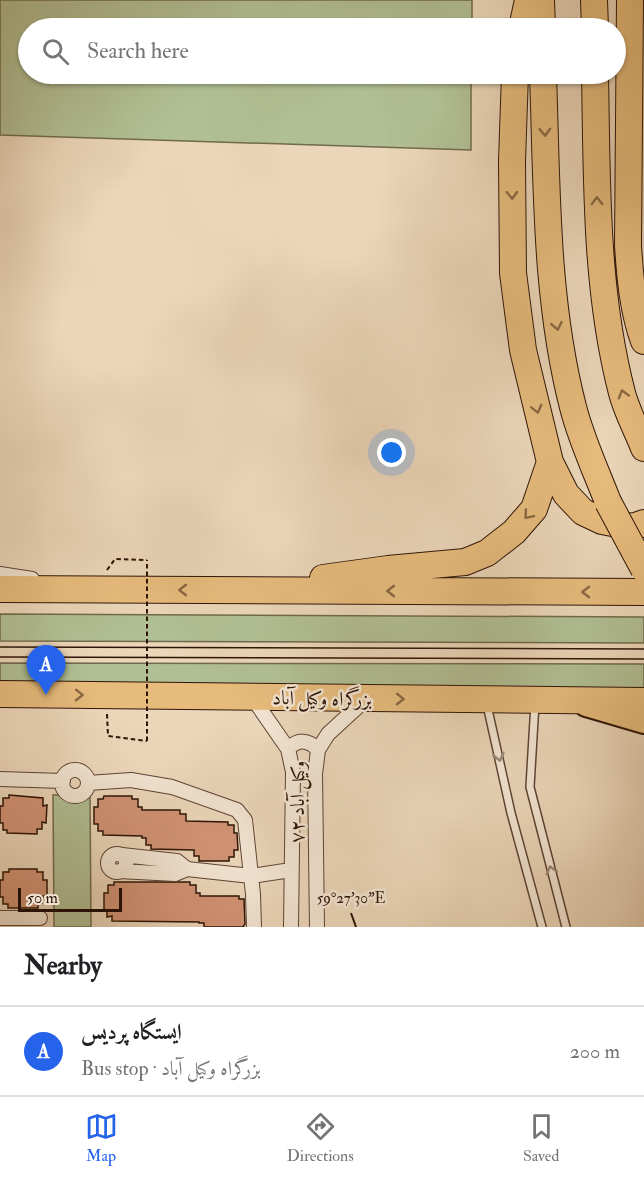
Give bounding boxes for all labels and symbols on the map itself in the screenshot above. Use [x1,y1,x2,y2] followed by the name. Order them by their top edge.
[539,127,551,136] one-way arrow
[506,190,518,199] one-way arrow
[591,196,603,205] one-way arrow
[550,321,563,331] one-way arrow
[618,389,630,400] one-way arrow
[530,403,543,413] one-way arrow
[377,438,406,467] your location
[525,508,536,519] one-way arrow
[178,584,187,596] one-way arrow
[386,585,395,597] one-way arrow
[581,586,590,598] one-way arrow
[26,646,66,695] pin: A
[272,684,373,714] street label: بزرگراه وکیل آباد
[75,689,84,701] one-way arrow
[396,693,405,705] one-way arrow
[492,752,505,762] one-way arrow
[284,760,313,844] street label: ۷۲ وکیل آباد
[546,866,558,876] one-way arrow
[18,885,122,912] scale bar
[317,889,386,908] text: 59°27'30"E

